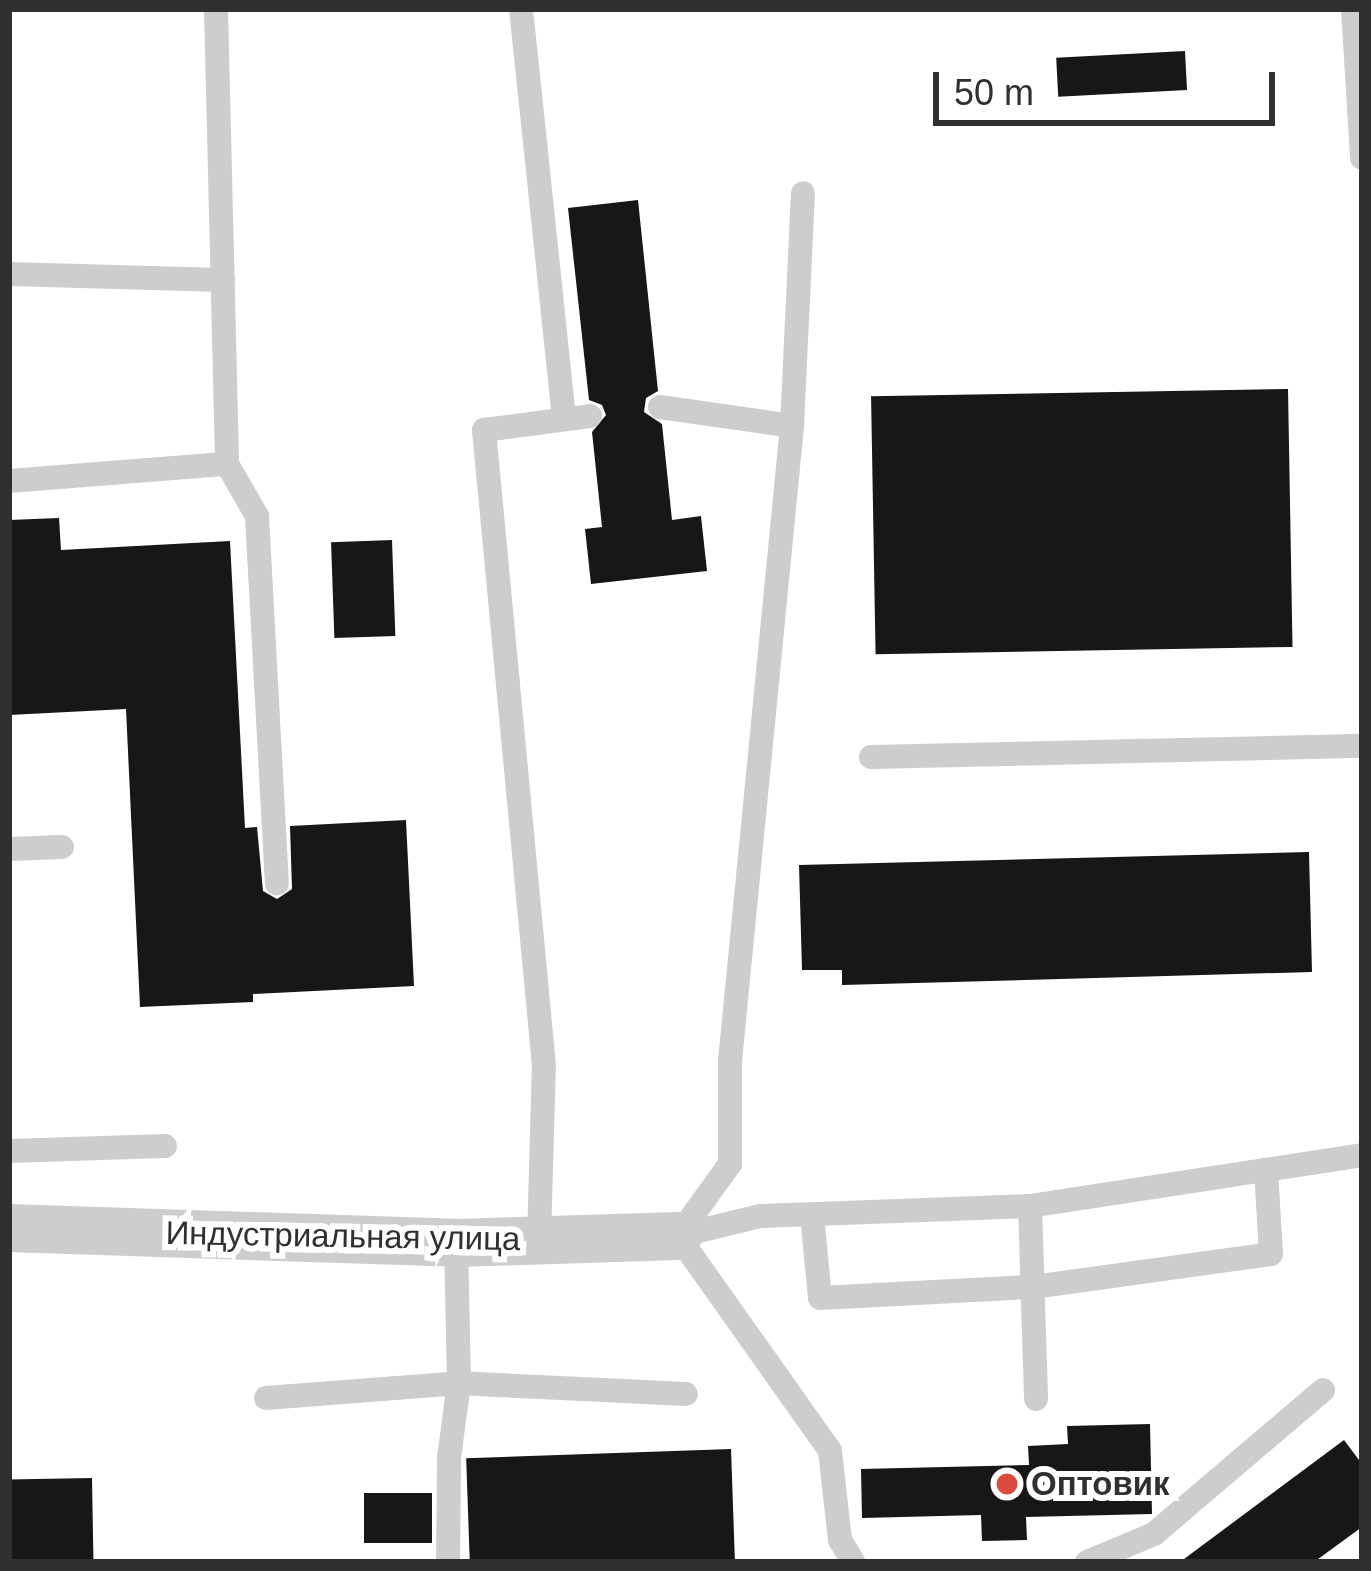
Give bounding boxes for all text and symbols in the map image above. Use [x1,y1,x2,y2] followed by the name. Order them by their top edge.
[939,48,1281,122] scale bar
[954,72,1034,113] text: 50 m
[165,1213,521,1259] street label: Индустриальная улица
[1031,1464,1170,1504] place label: Оптовик
[994,1471,1020,1497] marker: Оптовик

